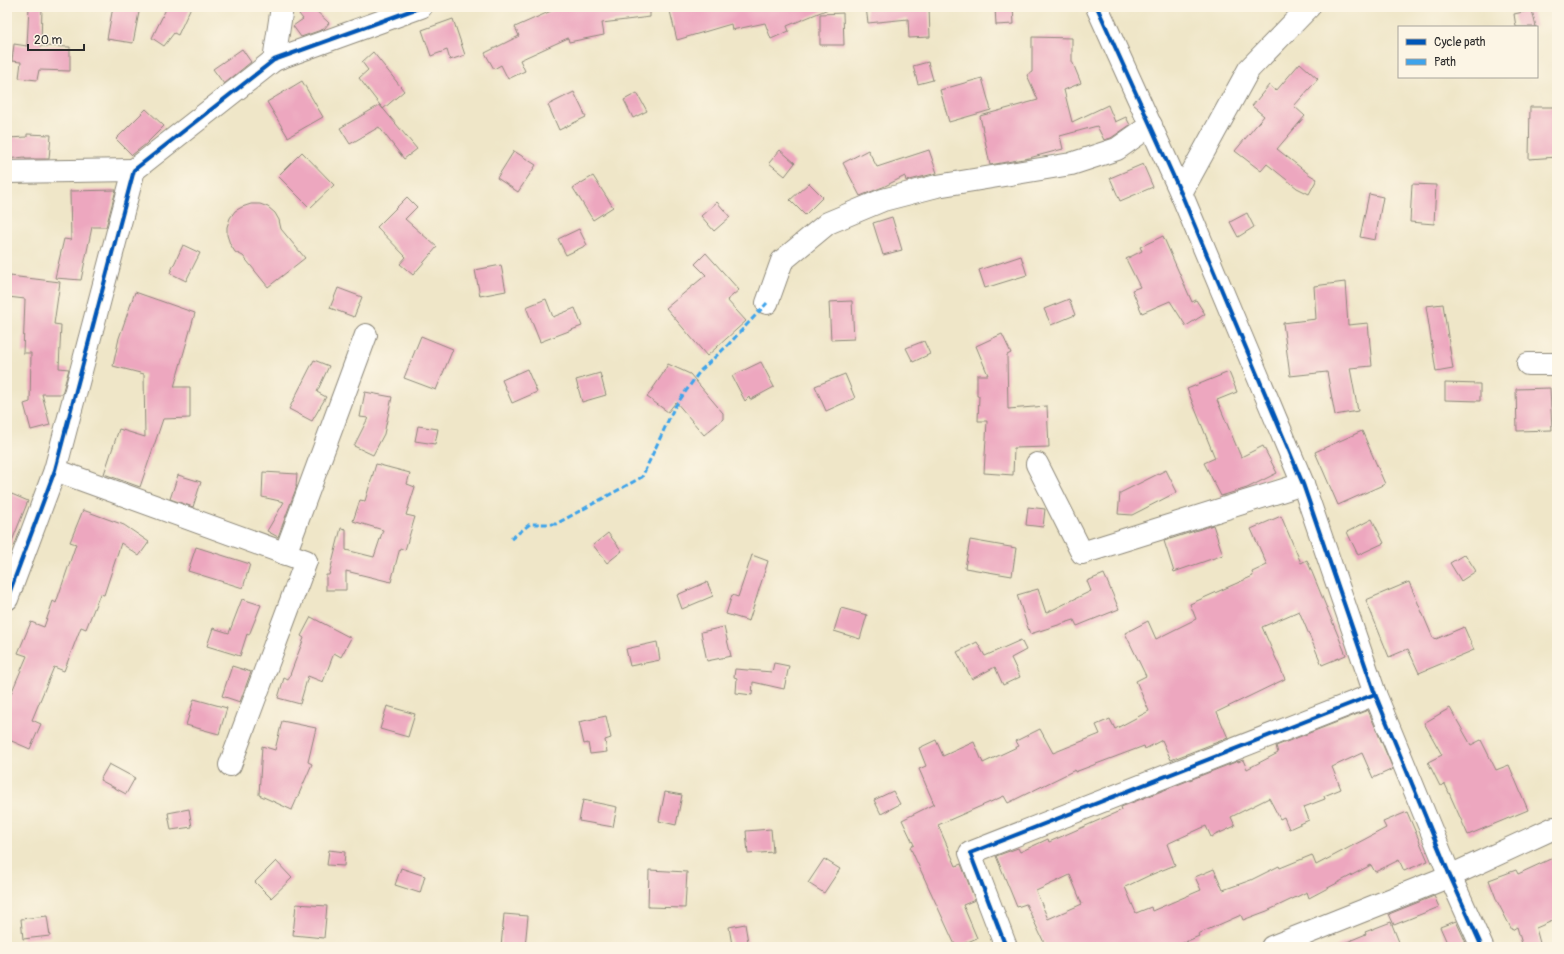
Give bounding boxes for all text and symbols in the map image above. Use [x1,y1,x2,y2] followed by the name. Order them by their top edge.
[28,26,84,52] scale bar
[1398,26,1538,78] legend
[34,33,63,48] text: 20 m
[1434,35,1486,50] text: Cycle path
[1434,55,1456,70] text: Path

